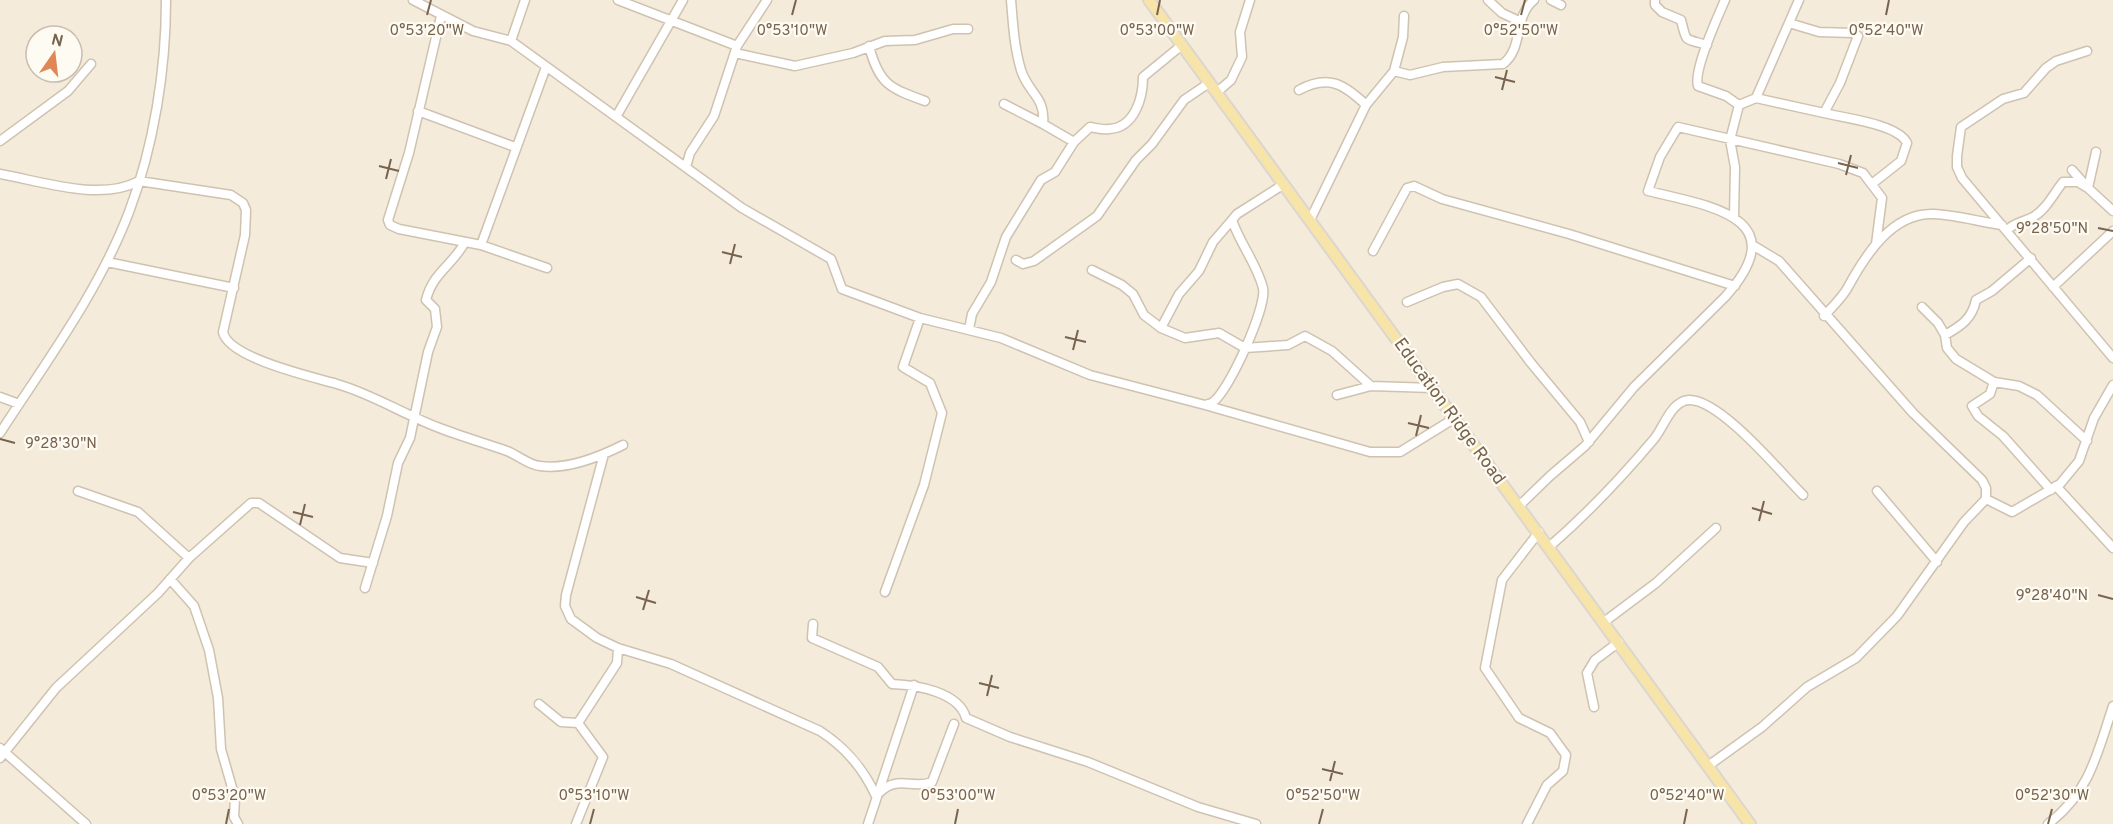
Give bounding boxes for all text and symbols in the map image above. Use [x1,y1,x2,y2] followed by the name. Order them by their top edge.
[390,22,464,41] text: 0°53'20"W
[756,22,828,41] text: 0°53'10"W
[1119,22,1195,41] text: 0°53'00"W
[1484,22,1558,41] text: 0°52'50"W
[1849,22,1923,41] text: 0°52'40"W
[24,24,84,84] north arrow
[49,30,65,52] text: N
[2016,220,2088,239] text: 9°28'50"N
[1388,334,1510,490] street label: Education Ridge Road
[25,435,97,454] text: 9°28'30"N
[2016,587,2088,606] text: 9°28'40"N
[192,787,266,806] text: 0°53'20"W
[558,787,630,806] text: 0°53'10"W
[920,787,996,806] text: 0°53'00"W
[1286,787,1360,806] text: 0°52'50"W
[1650,787,1724,806] text: 0°52'40"W
[2015,787,2089,806] text: 0°52'30"W

